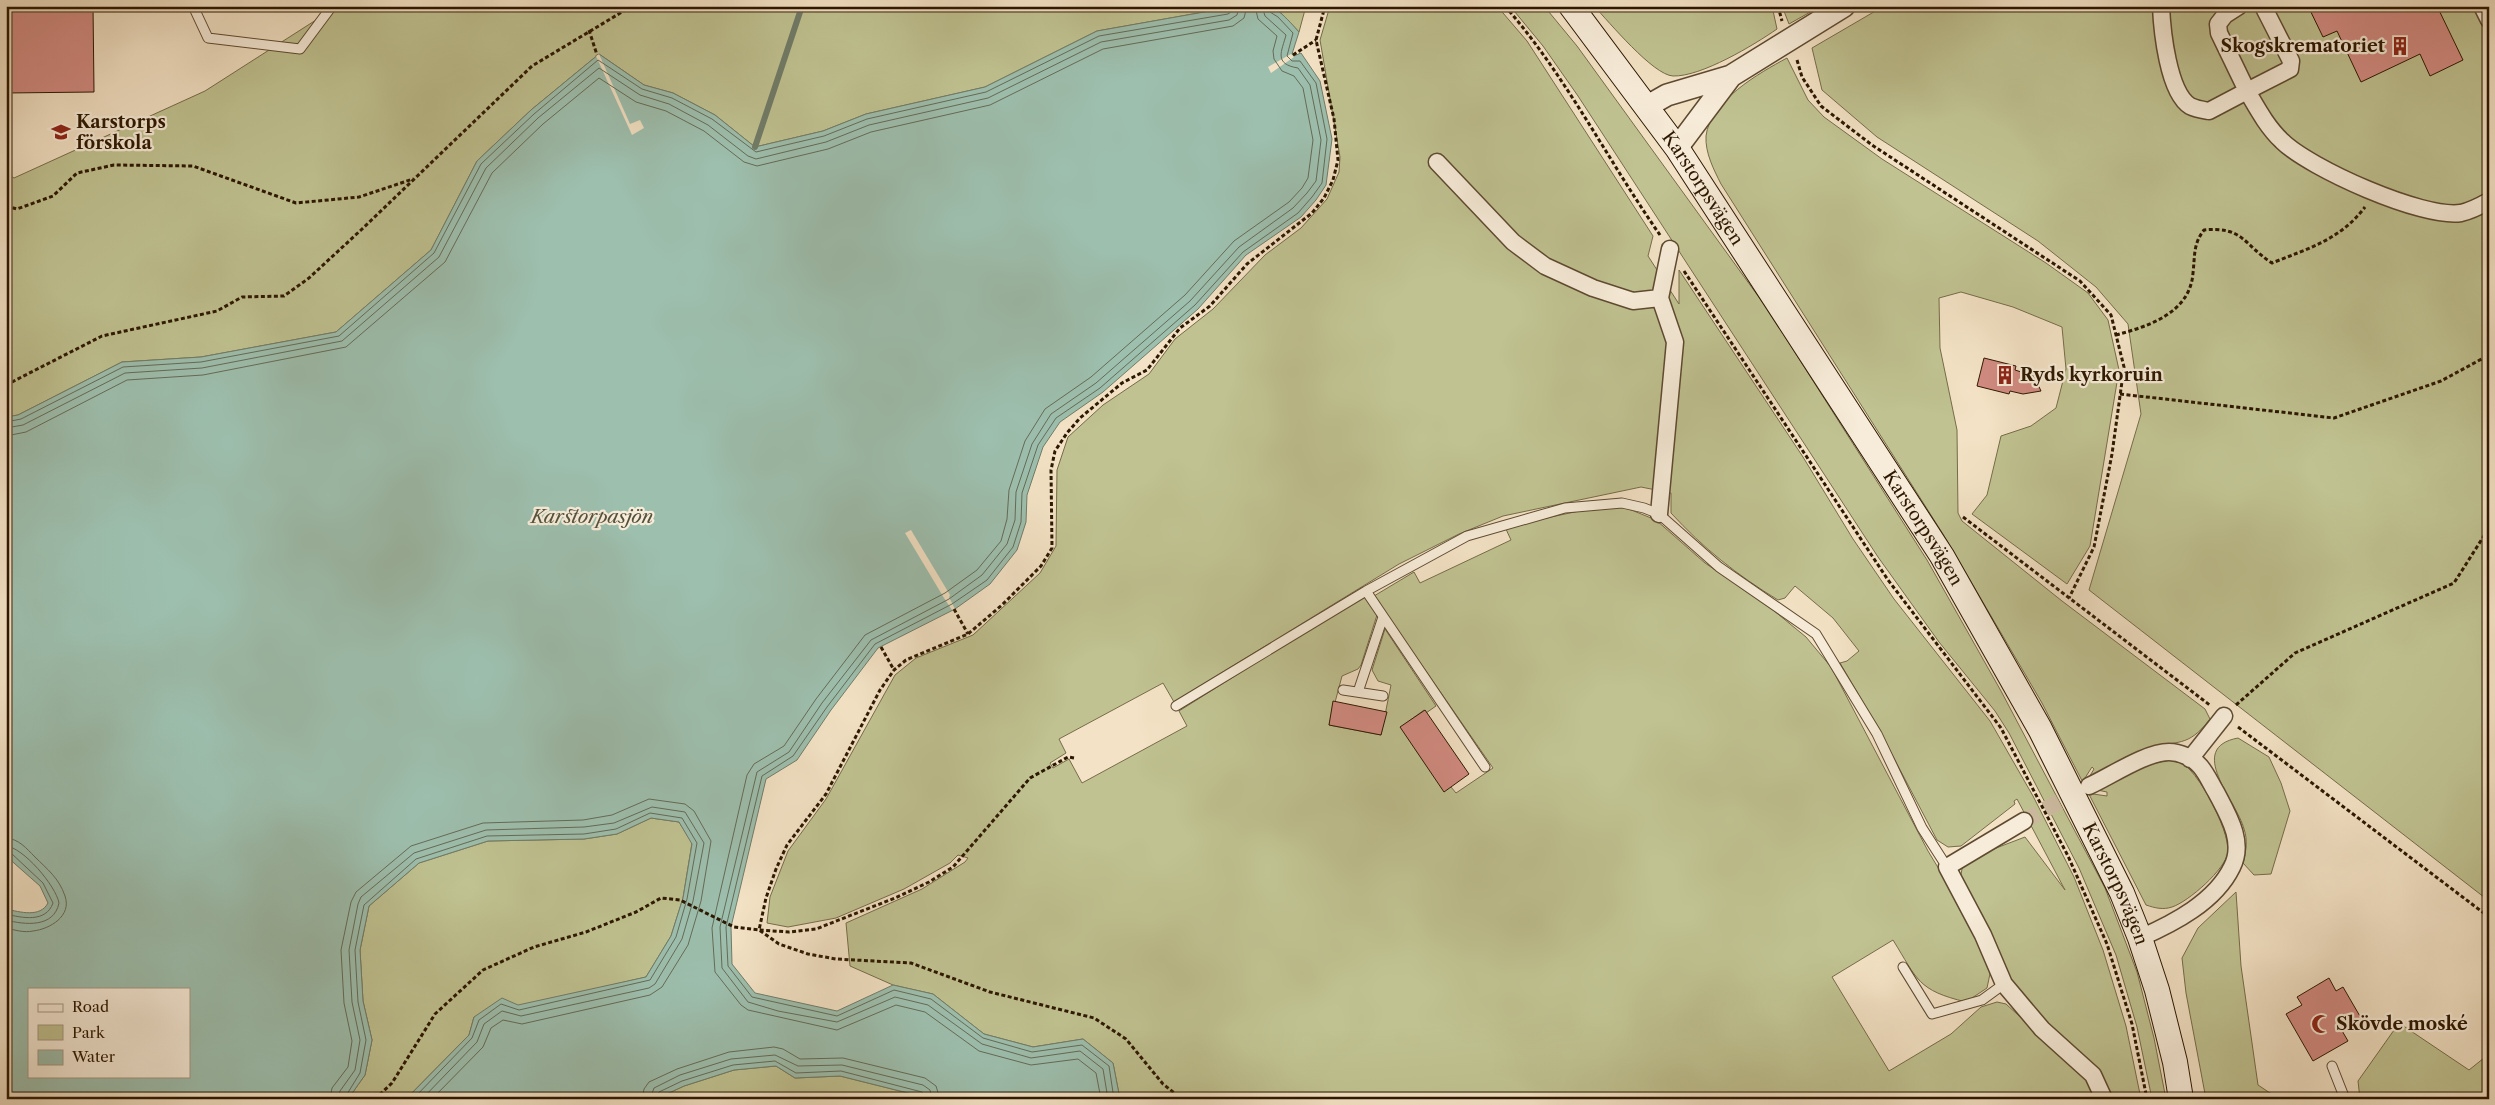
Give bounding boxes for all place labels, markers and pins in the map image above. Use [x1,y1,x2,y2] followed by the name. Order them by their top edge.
[2221,35,2386,57] place label: Skogskrematoriet
[2389,35,2411,57] building icon: Skogskrematoriet
[76,111,166,154] place label: Karstorps förskola
[50,121,72,143] school or university icon: Karstorps förskola
[1994,364,2016,386] building icon: Ryds kyrkoruin
[2020,364,2164,386] place label: Ryds kyrkoruin
[2310,1013,2332,1035] mosque icon: Skövde moské
[2336,1013,2468,1035] place label: Skövde moské

